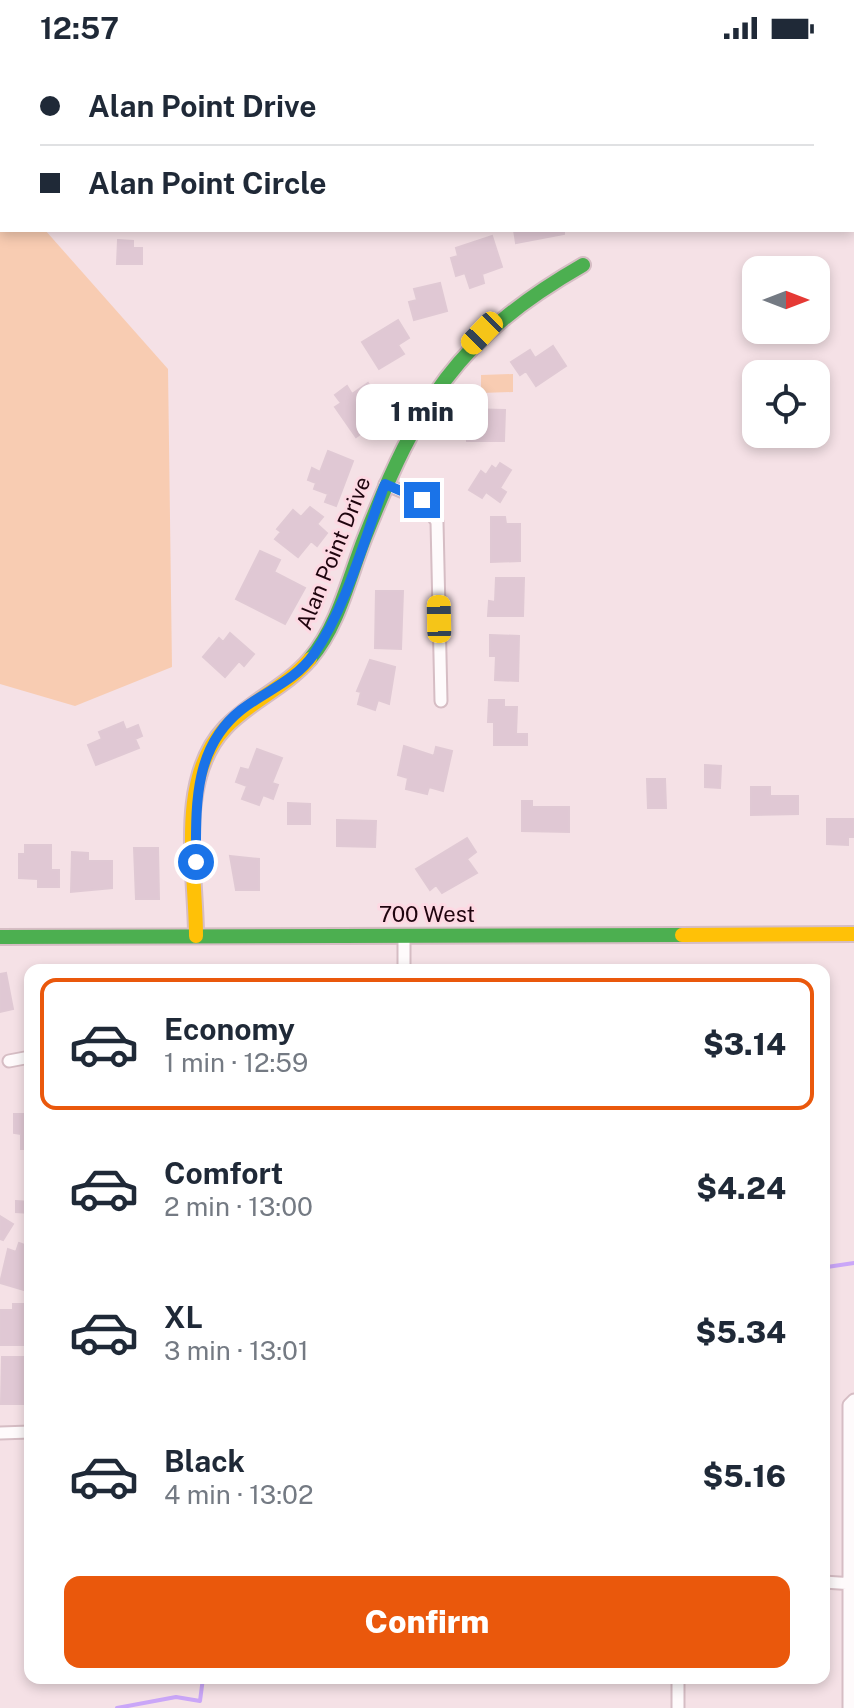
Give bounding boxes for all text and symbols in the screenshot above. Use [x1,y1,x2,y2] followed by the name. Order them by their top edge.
[40,10,119,46] text: 12:57
[88,88,316,124] text: Alan Point Drive
[88,165,327,201] text: Alan Point Circle
[742,256,830,344] north arrow
[742,256,830,448] map controls
[457,307,507,359] car
[742,360,830,448] button: locate
[356,384,488,440] callout: 1 min
[390,396,454,427] text: 1 min
[290,473,376,633] street label: Alan Point Drive
[404,482,440,518] route end
[427,595,451,643] car
[178,844,214,880] route start
[379,901,475,927] street label: 700 West
[68,1008,140,1080] icon: car
[164,1011,295,1047] text: Economy
[703,1026,786,1062] text: $3.14
[164,1047,308,1078] text: 1 min · 12:59
[68,1152,140,1224] icon: car
[164,1155,283,1191] text: Comfort
[696,1170,786,1206] text: $4.24
[164,1191,313,1222] text: 2 min · 13:00
[68,1296,140,1368] icon: car
[164,1299,203,1335] text: XL
[695,1314,786,1350] text: $5.34
[164,1335,309,1366] text: 3 min · 13:01
[68,1440,140,1512] icon: car
[164,1443,245,1479] text: Black
[702,1458,786,1494] text: $5.16
[164,1479,313,1510] text: 4 min · 13:02
[64,1576,790,1668] button: Confirm

